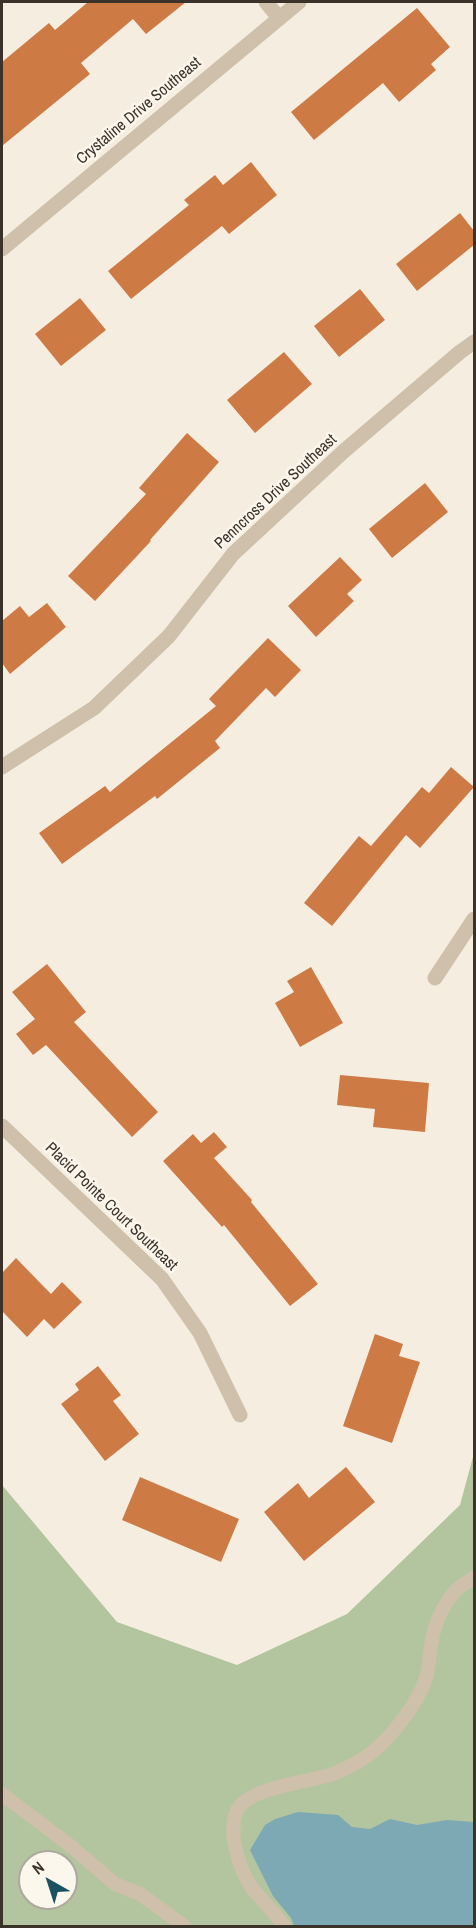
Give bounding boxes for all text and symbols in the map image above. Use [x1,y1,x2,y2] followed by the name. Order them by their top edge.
[73,53,205,169] street label: Crystaline Drive Southeast
[211,431,341,553] street label: Penncross Drive Southeast
[41,1139,181,1275] street label: Placid Pointe Court Southeast
[18,1850,78,1910] north arrow
[27,1856,49,1879] text: N

